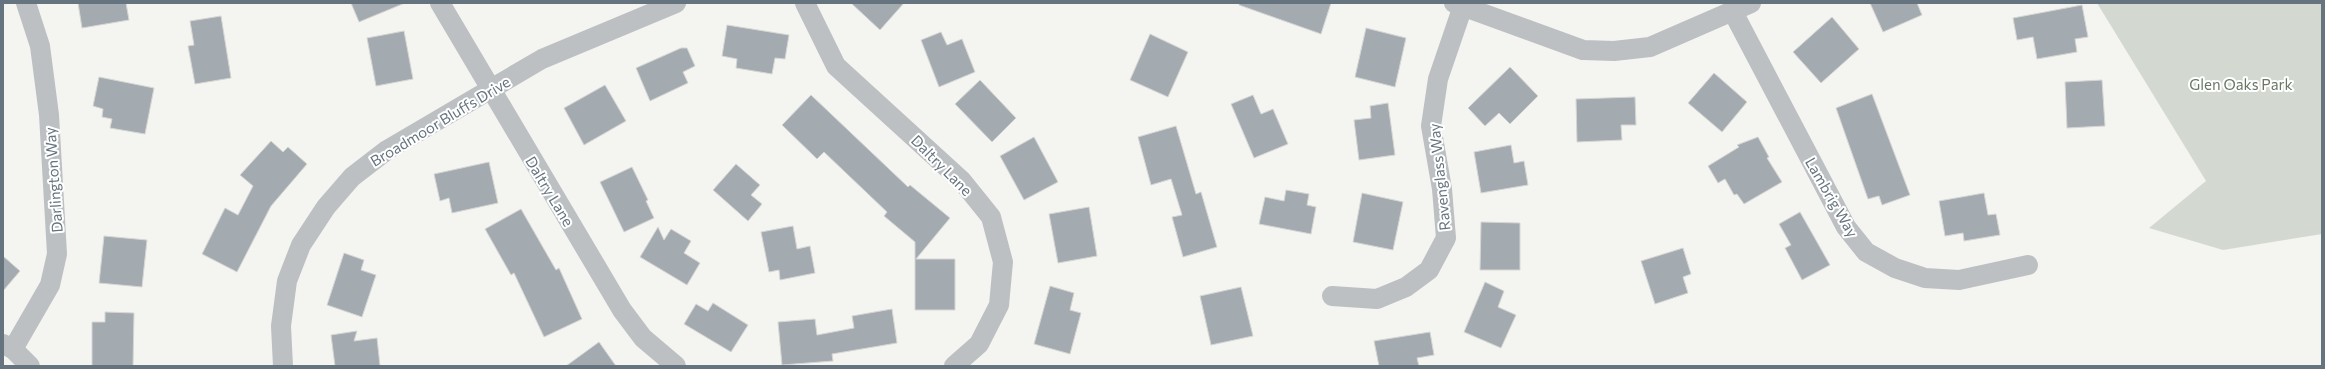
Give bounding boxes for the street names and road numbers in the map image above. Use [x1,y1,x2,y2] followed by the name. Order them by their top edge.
[367,72,513,170] street label: Broadmoor Bluffs Drive
[1424,122,1454,232] street label: Ravenglass Way
[40,126,66,233] street label: Darlington Way
[908,131,976,199] street label: Daltry Lane
[522,153,578,229] street label: Daltry Lane
[1802,154,1862,240] street label: Lambrig Way

